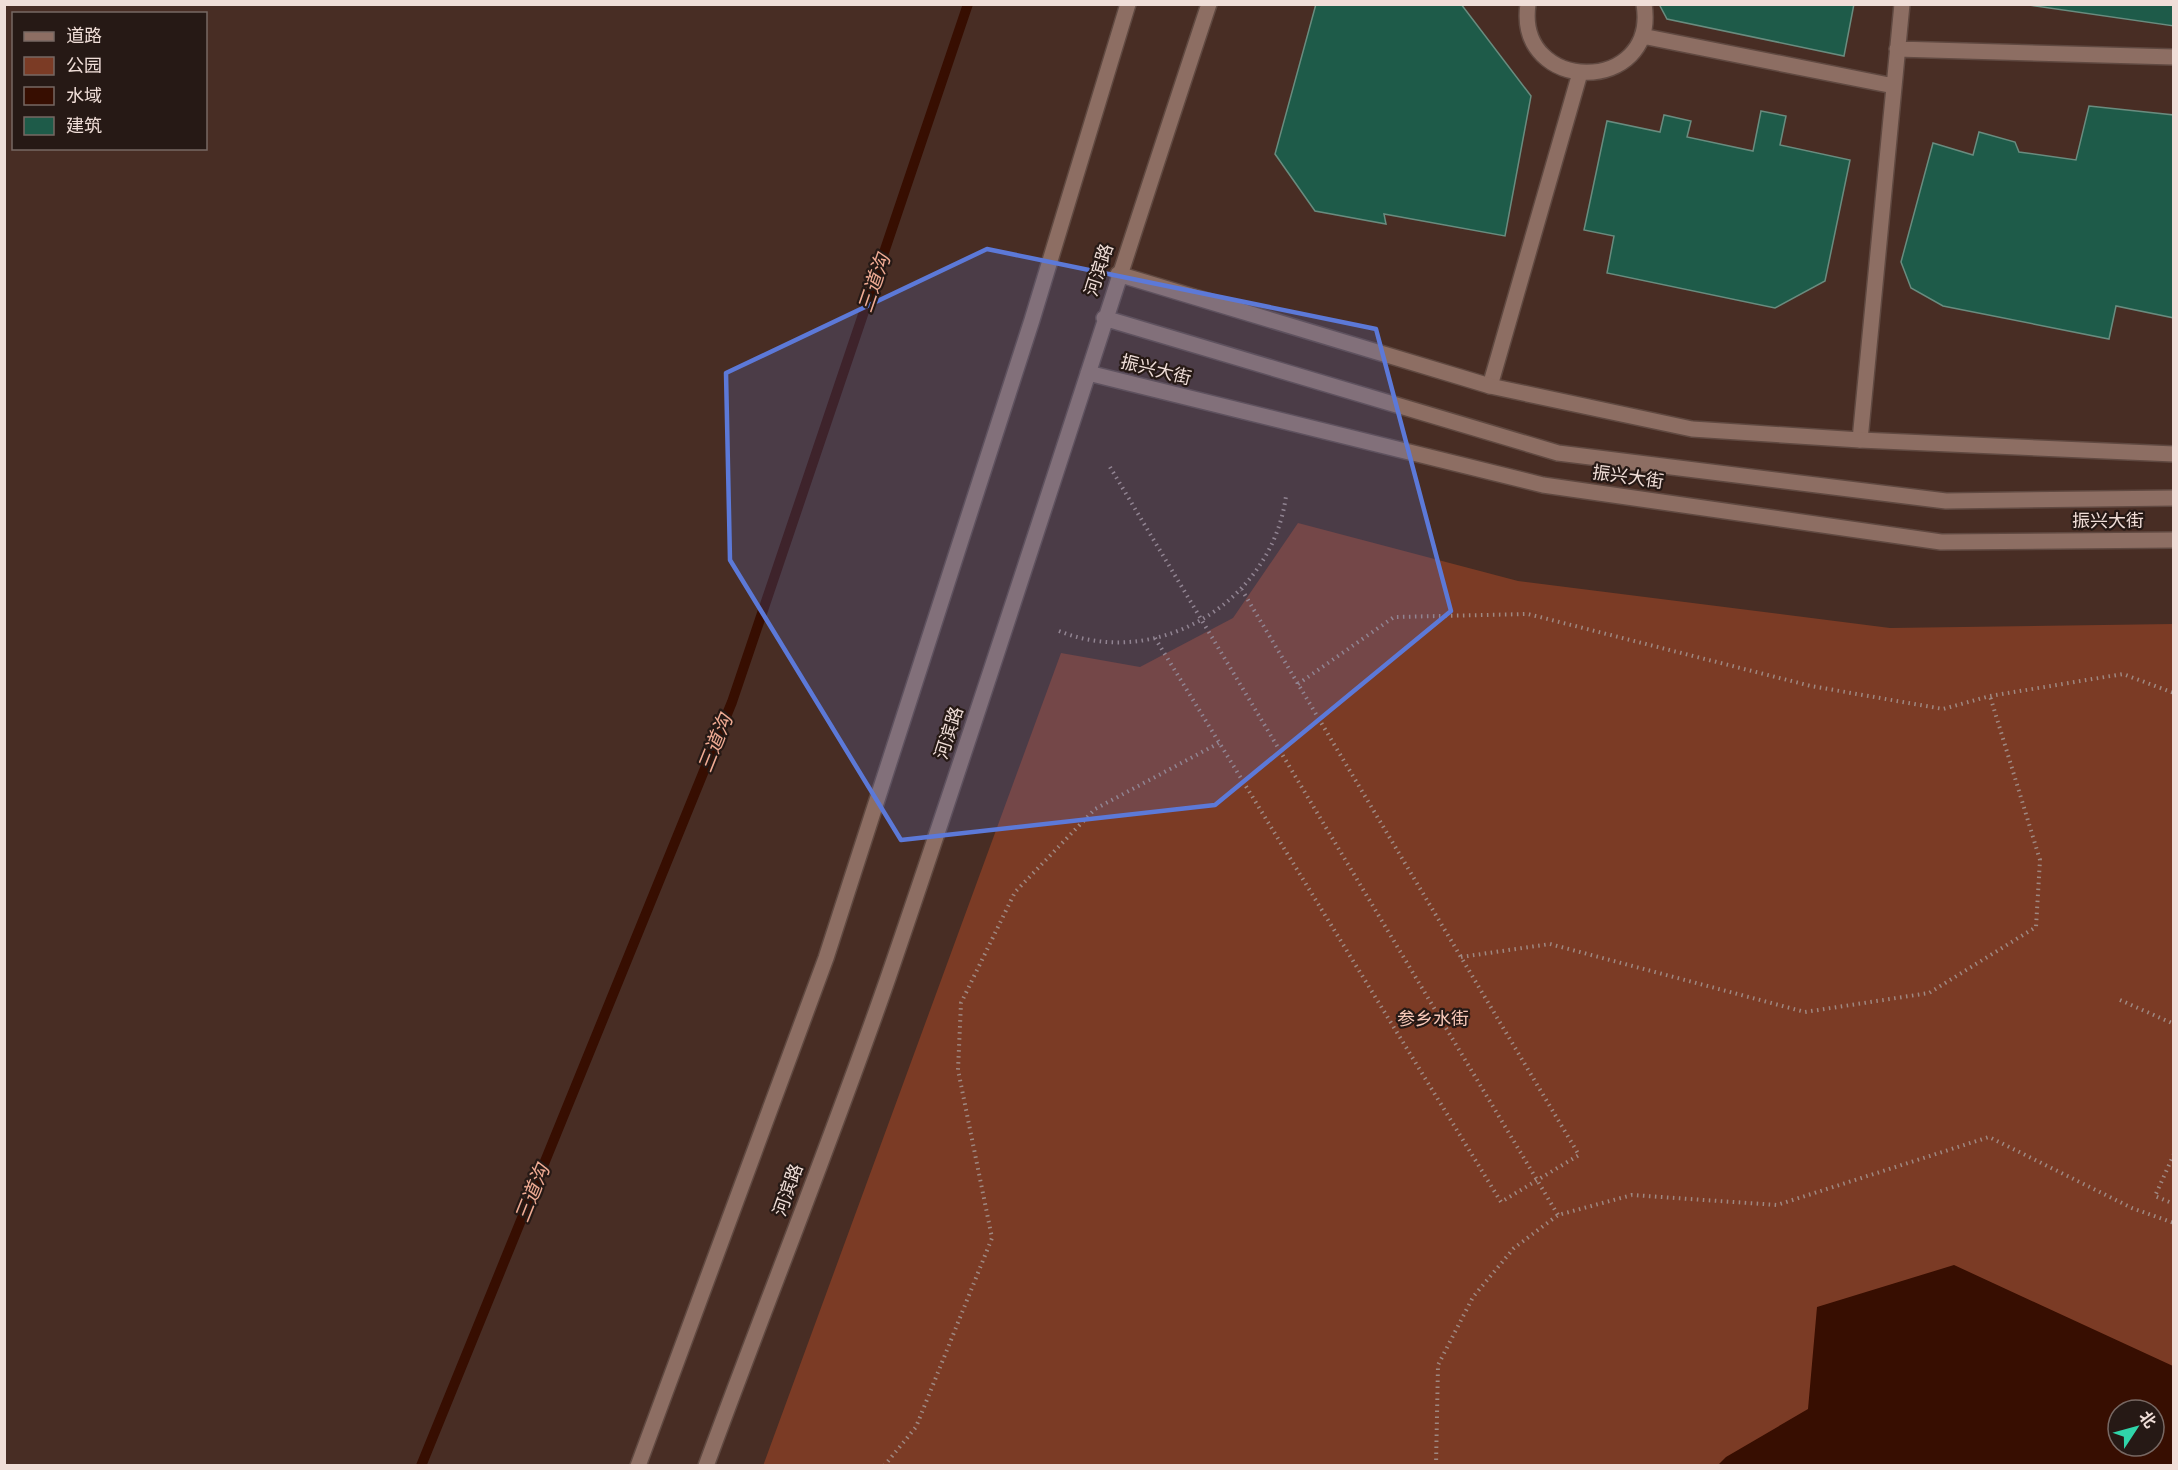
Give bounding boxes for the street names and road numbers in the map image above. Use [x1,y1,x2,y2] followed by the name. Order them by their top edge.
[1080,241,1116,298] street label: 河滨路
[1119,351,1194,387] street label: 振兴大街
[1591,461,1665,491] street label: 振兴大街
[2072,510,2144,530] street label: 振兴大街
[930,704,966,761] street label: 河滨路
[768,1161,806,1218] street label: 河滨路

